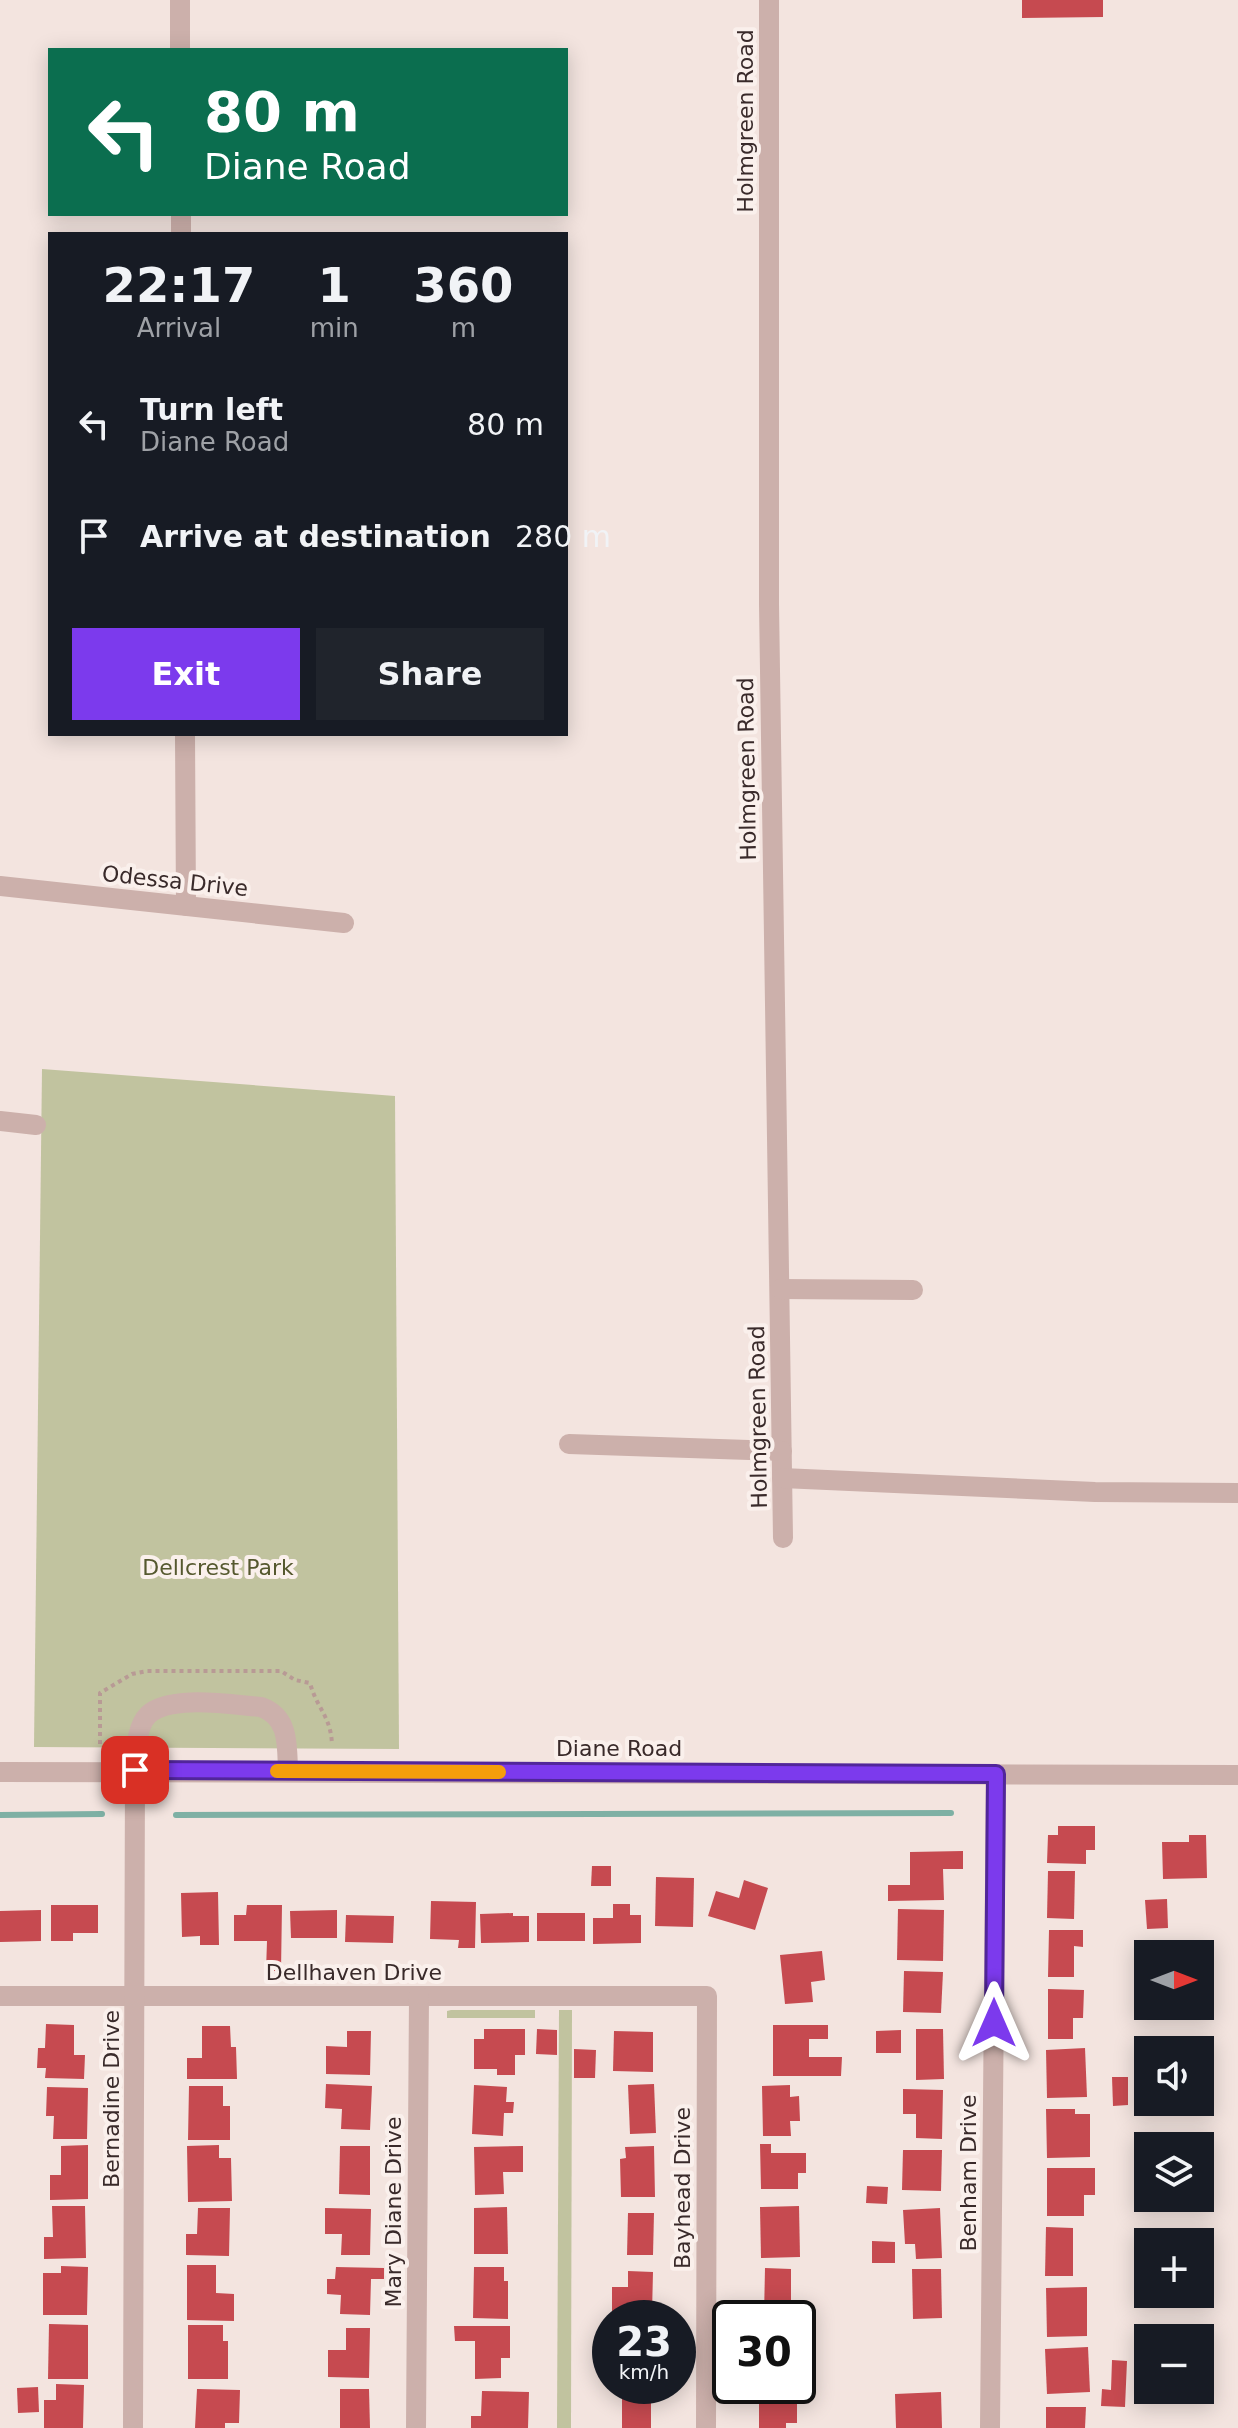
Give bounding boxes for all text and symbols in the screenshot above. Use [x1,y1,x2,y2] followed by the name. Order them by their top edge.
[733,29,758,213] street label: Holmgreen Road
[204,79,360,144] text: 80 m
[72,80,176,184] icon: left
[204,146,411,187] text: Diane Road
[102,257,255,313] text: 22:17
[318,257,351,313] text: 1
[413,257,513,313] text: 360
[137,313,221,343] text: Arrival
[310,313,359,343] text: min
[451,313,476,343] text: m
[140,392,283,427] text: Turn left
[72,402,116,446] icon: left
[467,407,544,442] text: 80 m
[140,427,289,457] text: Diane Road
[72,514,116,558] icon: arrive
[140,519,491,554] text: Arrive at destination
[515,519,611,554] text: 280 m
[72,628,300,720] button: Exit
[316,628,544,720] button: Share
[733,677,761,861] street label: Holmgreen Road
[101,861,249,901] street label: Odessa Drive
[744,1325,772,1509] street label: Holmgreen Road
[142,1555,294,1580] park label: Dellcrest Park
[101,1736,169,1804] pin
[556,1736,682,1761] street label: Diane Road
[113,1748,157,1792] icon: arrive
[1134,1940,1214,2020] north arrow
[1134,1940,1214,2404] map controls
[266,1960,442,1985] street label: Dellhaven Drive
[952,1981,1036,2065] position arrow
[99,2010,124,2188] street label: Bernadine Drive
[1134,2036,1214,2116] button: sound
[956,2094,981,2252] street label: Benham Drive
[670,2107,695,2269] street label: Bayhead Drive
[381,2116,406,2308] street label: Mary Diane Drive
[1134,2132,1214,2212] button: layers
[1134,2228,1214,2308] button: +
[712,2300,816,2404] speed limit sign: 30
[616,2319,672,2365] text: 23
[1134,2324,1214,2404] button: −
[619,2360,669,2384] text: km/h

